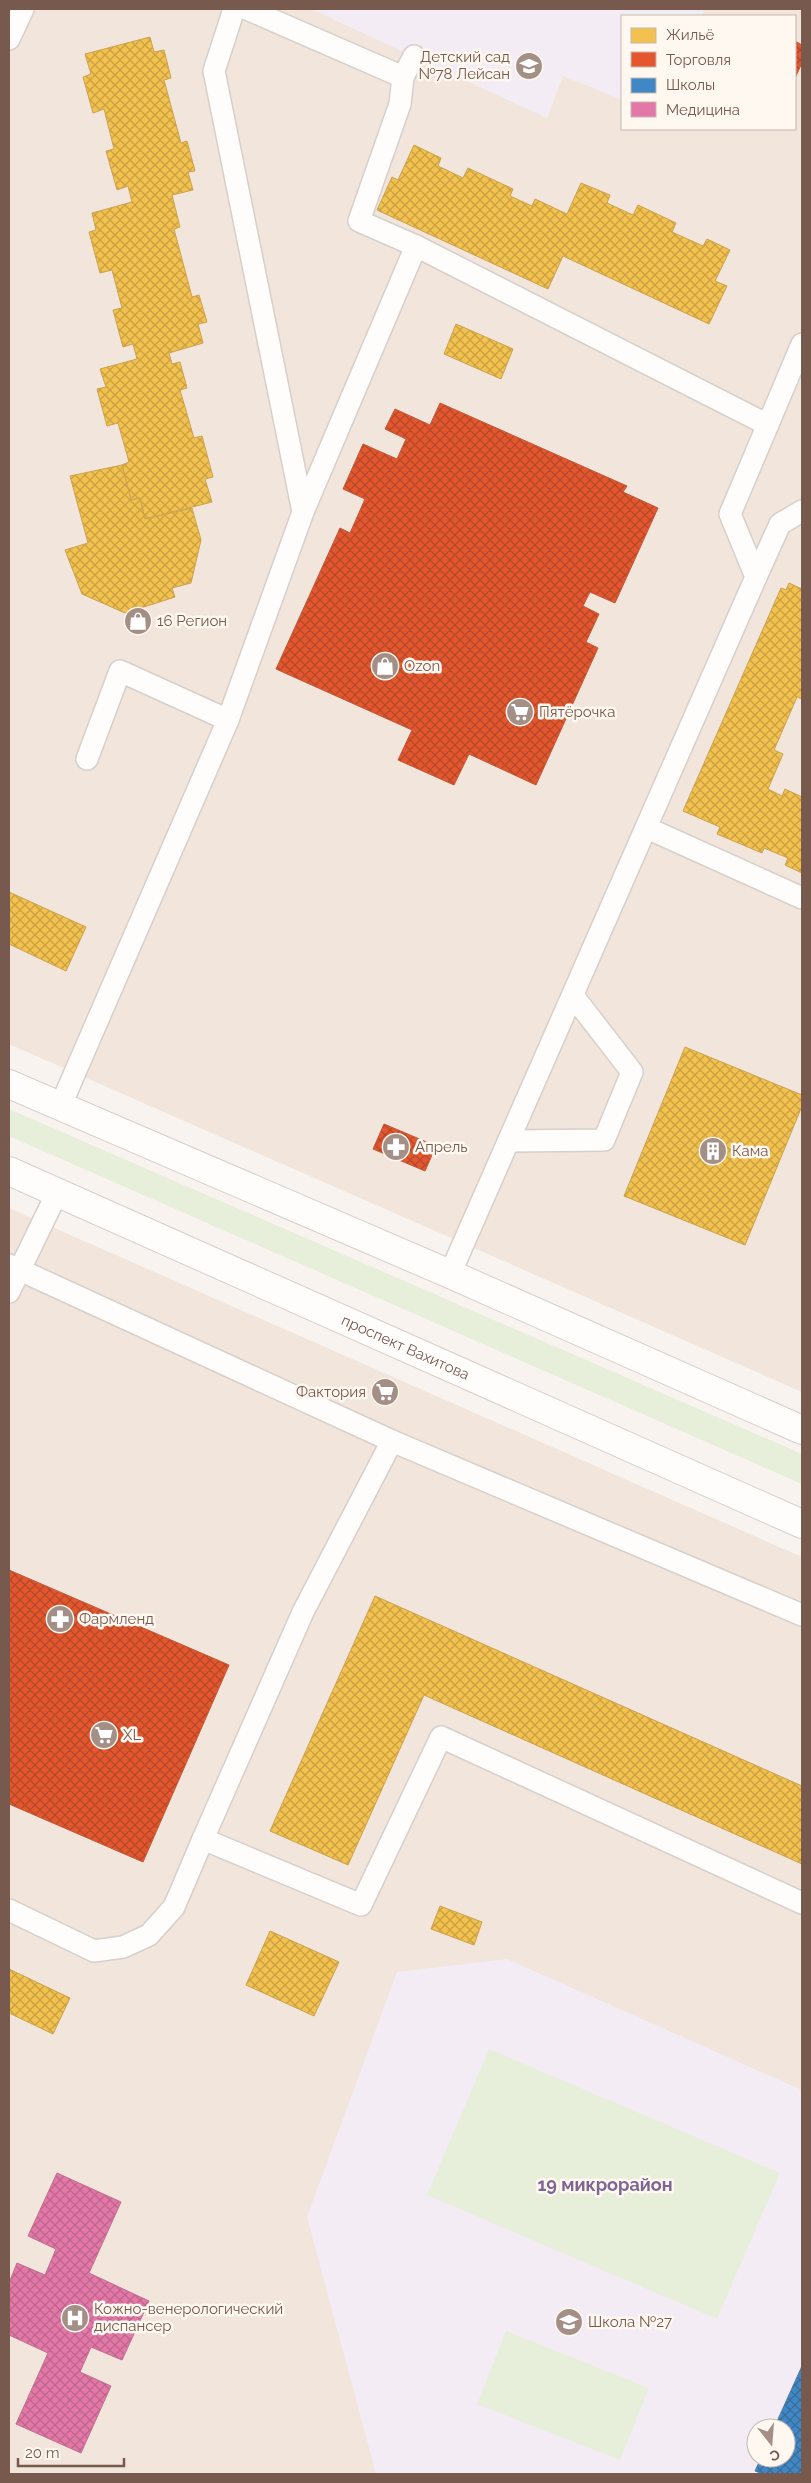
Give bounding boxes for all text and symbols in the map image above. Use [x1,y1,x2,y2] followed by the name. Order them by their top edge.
[621,15,796,130] legend
[666,26,715,44] text: Жильё
[418,48,510,83] place label: Детский сад №78 Лейсан
[514,51,544,81] school or university icon: Детский сад №78 Лейсан
[666,51,731,69] text: Торговля
[666,76,715,94] text: Школы
[666,101,740,119] text: Медицина
[123,606,153,636] shop icon: 16 Регион
[157,612,227,630] place label: 16 Регион
[370,651,400,681] shop icon: Ozon
[404,657,440,675] place label: Ozon
[505,697,535,727] supermarket icon: Пятёрочка
[539,703,615,721] place label: Пятёрочка
[381,1132,411,1162] pharmacy icon: Апрель
[698,1136,728,1166] building icon: Кама
[415,1138,468,1156] place label: Апрель
[732,1142,768,1160] place label: Кама
[339,1311,472,1384] street label: проспект Вахитова
[370,1377,400,1407] supermarket icon: Фактория
[296,1383,366,1401] place label: Фактория
[45,1604,75,1634] pharmacy icon: Фармленд
[79,1610,154,1628] place label: Фармленд
[89,1720,119,1750] supermarket icon: XL
[123,1726,141,1744] place label: XL
[537,2174,673,2195] district label: 19 микрорайон
[94,2300,283,2335] place label: Кожно-венерологический диспансер
[60,2303,90,2333] hospital icon: Кожно-венерологический диспансер
[554,2307,584,2337] school or university icon: Школа №27
[588,2313,672,2331] place label: Школа №27
[746,2418,796,2468] north arrow
[18,2436,124,2468] scale bar
[25,2444,60,2462] text: 20 m
[767,2446,782,2465] text: С

